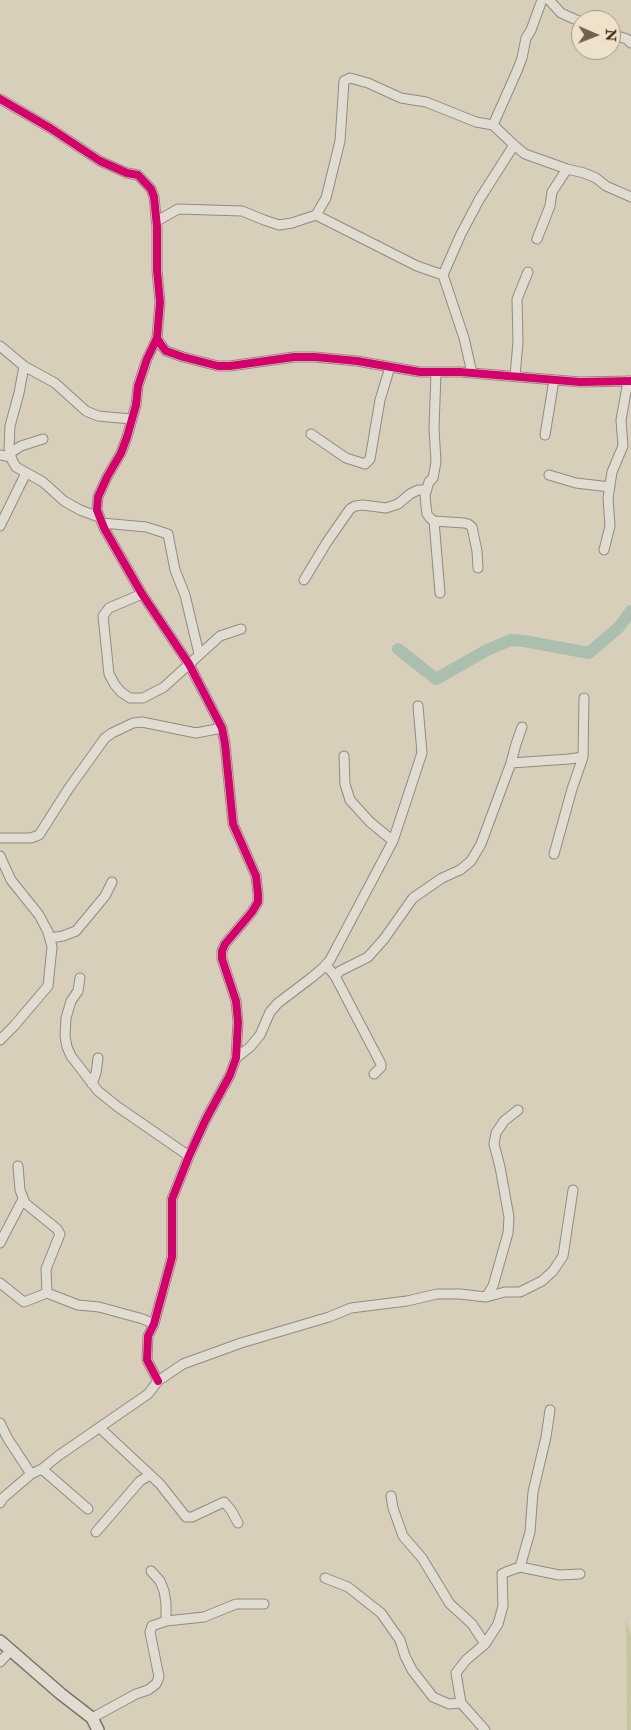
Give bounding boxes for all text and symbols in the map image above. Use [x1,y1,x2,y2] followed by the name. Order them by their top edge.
[571,10,621,60] north arrow
[602,29,619,42] text: N

